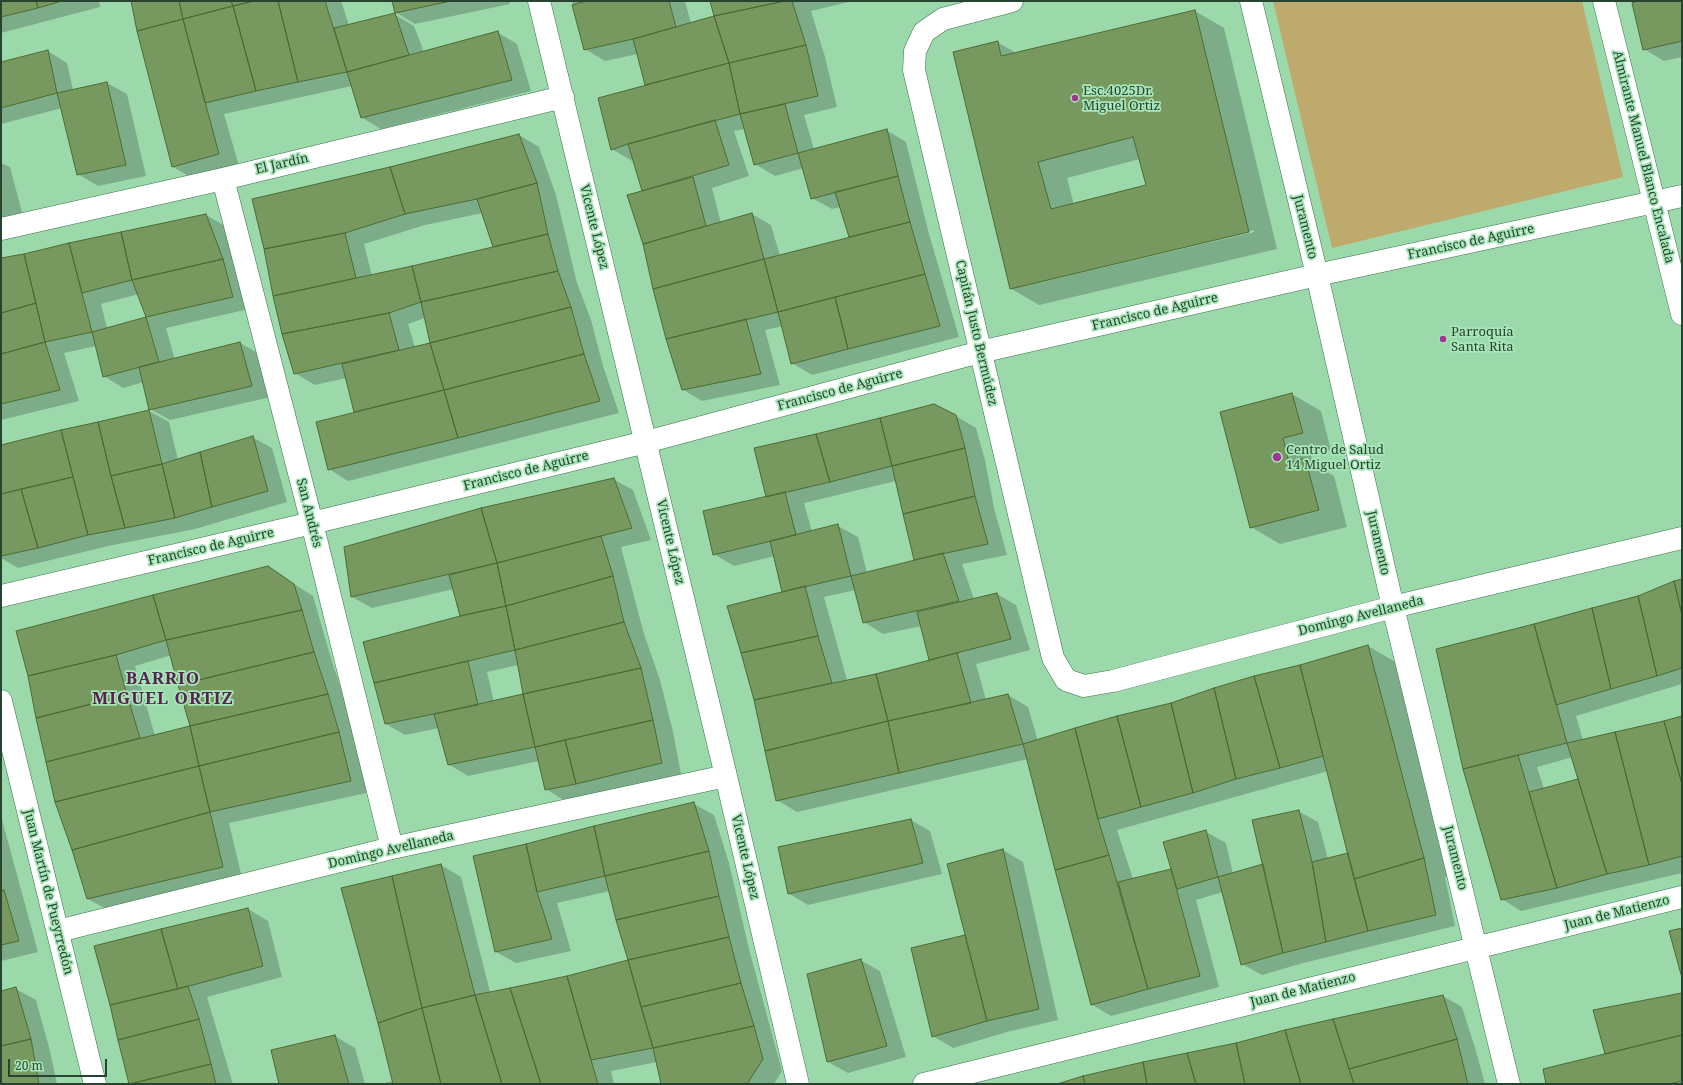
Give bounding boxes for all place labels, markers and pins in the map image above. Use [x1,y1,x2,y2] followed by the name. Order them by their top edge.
[1083,83,1160,114] place label: Esc.4025Dr. Miguel Ortiz
[1070,93,1080,103] marker: Esc.4025Dr. Miguel Ortiz
[1451,324,1514,355] place label: Parroquía Santa Rita
[1438,334,1448,344] marker: Parroquía Santa Rita
[1286,442,1384,473] place label: Centro de Salud 14 Miguel Ortiz
[1271,451,1283,463] marker: Centro de Salud 14 Miguel Ortiz

